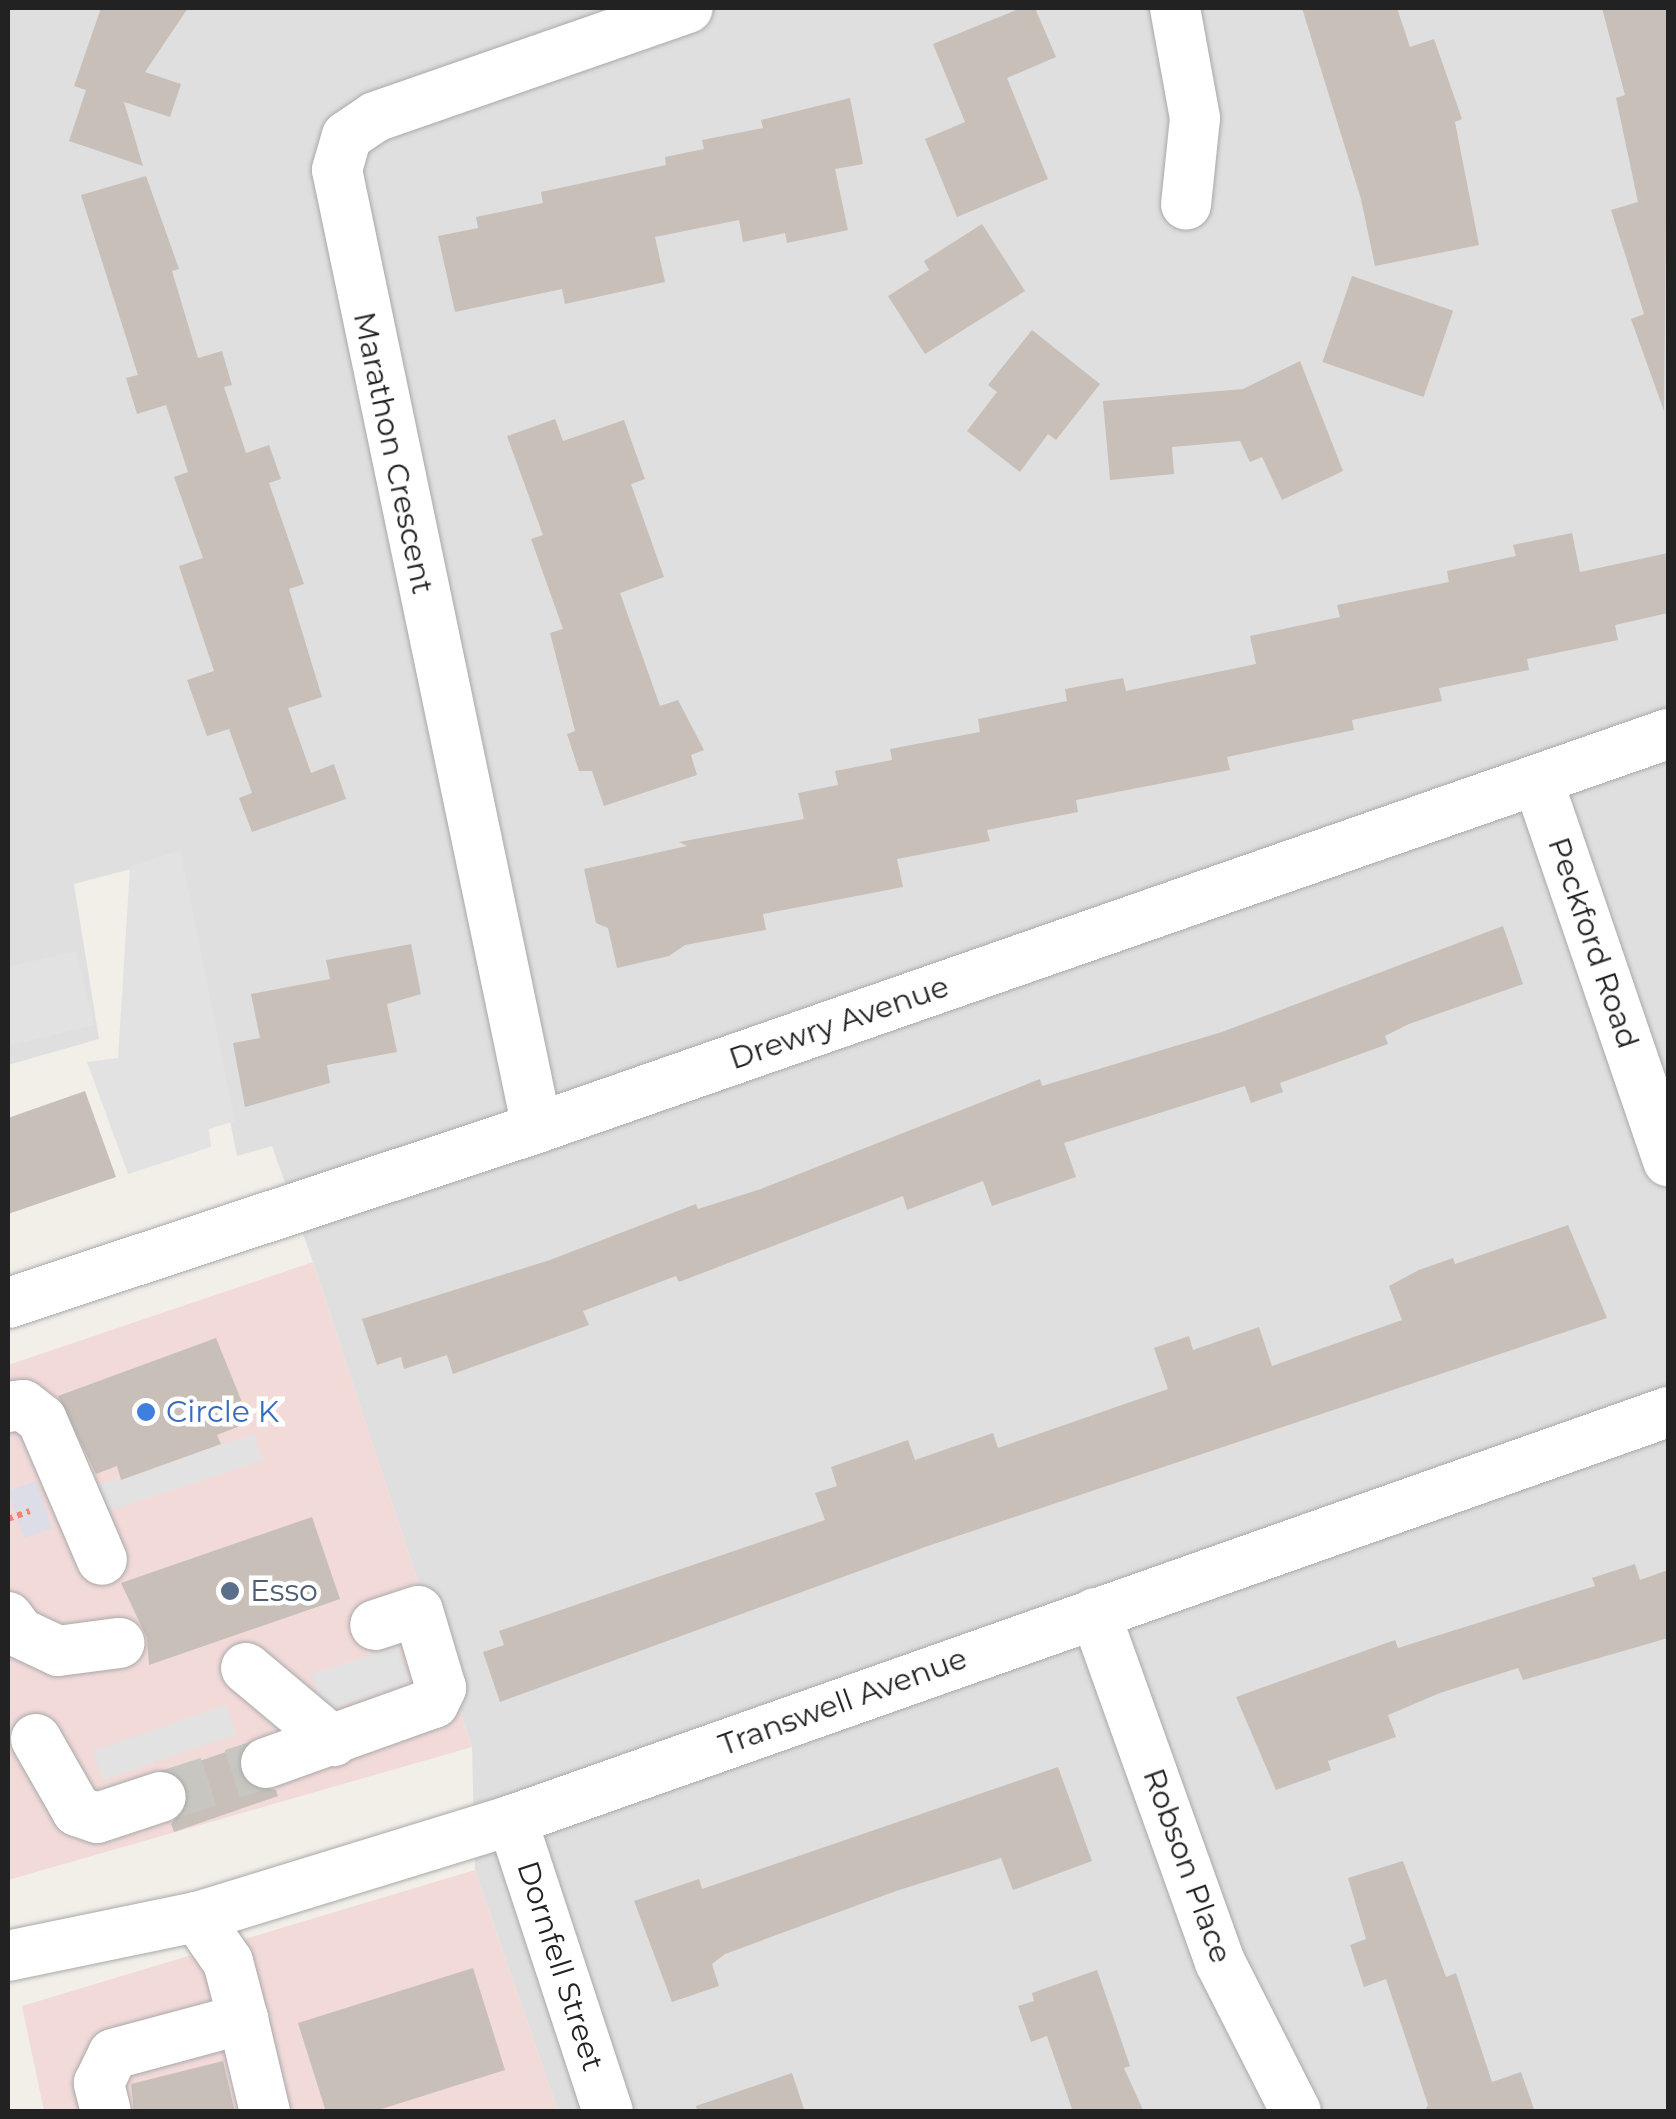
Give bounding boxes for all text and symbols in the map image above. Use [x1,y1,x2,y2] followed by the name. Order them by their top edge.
[346,309,440,597] street label: Marathon Crescent
[1540,833,1646,1053] street label: Peckford Road
[725,969,953,1077] street label: Drewry Avenue
[166,1394,279,1430] place label: Circle K
[135,1401,157,1423] marker: Circle K
[250,1573,318,1609] place label: Esso
[219,1580,241,1602] marker: Esso
[714,1640,972,1764] street label: Transwell Avenue
[1135,1764,1239,1968] street label: Robson Place
[509,1857,611,2075] street label: Dornfell Street

